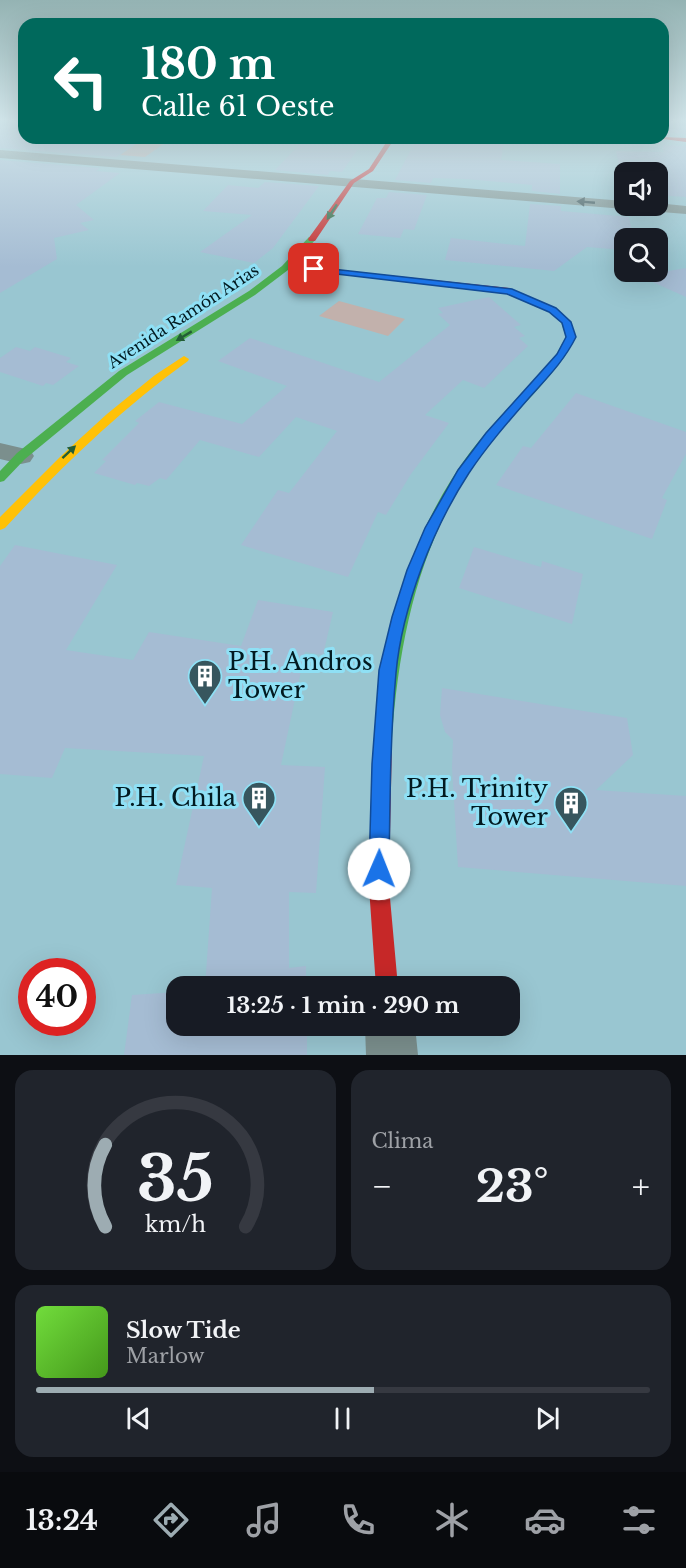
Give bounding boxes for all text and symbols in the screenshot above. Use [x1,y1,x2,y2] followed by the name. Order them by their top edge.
[141,38,275,90] text: 180 m
[42,42,120,120] icon: left
[141,90,334,123] text: Calle 61 Oeste
[614,162,668,282] map controls
[614,162,668,216] button: sound
[576,197,595,207] one-way arrow
[327,204,338,220] one-way arrow
[614,228,668,282] button: search
[288,243,339,294] pin
[297,252,330,285] icon: arrive
[103,260,262,373] street label: Avenida Ramón Arias
[176,330,192,341] one-way arrow
[61,445,76,459] one-way arrow
[228,647,373,704] place label: P.H. Andros Tower
[187,658,223,705] building icon: P.H. Andros Tower
[406,774,549,831] place label: P.H. Trinity Tower
[241,780,277,827] building icon: P.H. Chila
[114,783,237,812] place label: P.H. Chila
[553,785,589,832] building icon: P.H. Trinity Tower
[347,837,411,901] position arrow
[18,958,96,1036] speed limit sign: 40
[227,992,459,1019] text: 13:25 · 1 min · 290 m
[372,1129,433,1153] text: Clima
[137,1140,214,1218] text: 35
[476,1158,549,1214] text: 23°
[372,1166,392,1207] text: −
[632,1166,650,1207] text: +
[145,1211,206,1238] text: km/h
[126,1317,241,1344] text: Slow Tide
[126,1344,205,1368] text: Marlow
[122,1402,155,1435] icon: previous
[326,1402,359,1435] icon: pause
[531,1402,564,1435] icon: next
[150,1499,192,1541] icon: directions
[243,1499,285,1541] icon: music
[337,1499,379,1541] icon: phone
[431,1499,473,1541] icon: climate
[524,1499,566,1541] icon: car
[618,1499,660,1541] icon: filters
[26,1504,98,1537] text: 13:24

